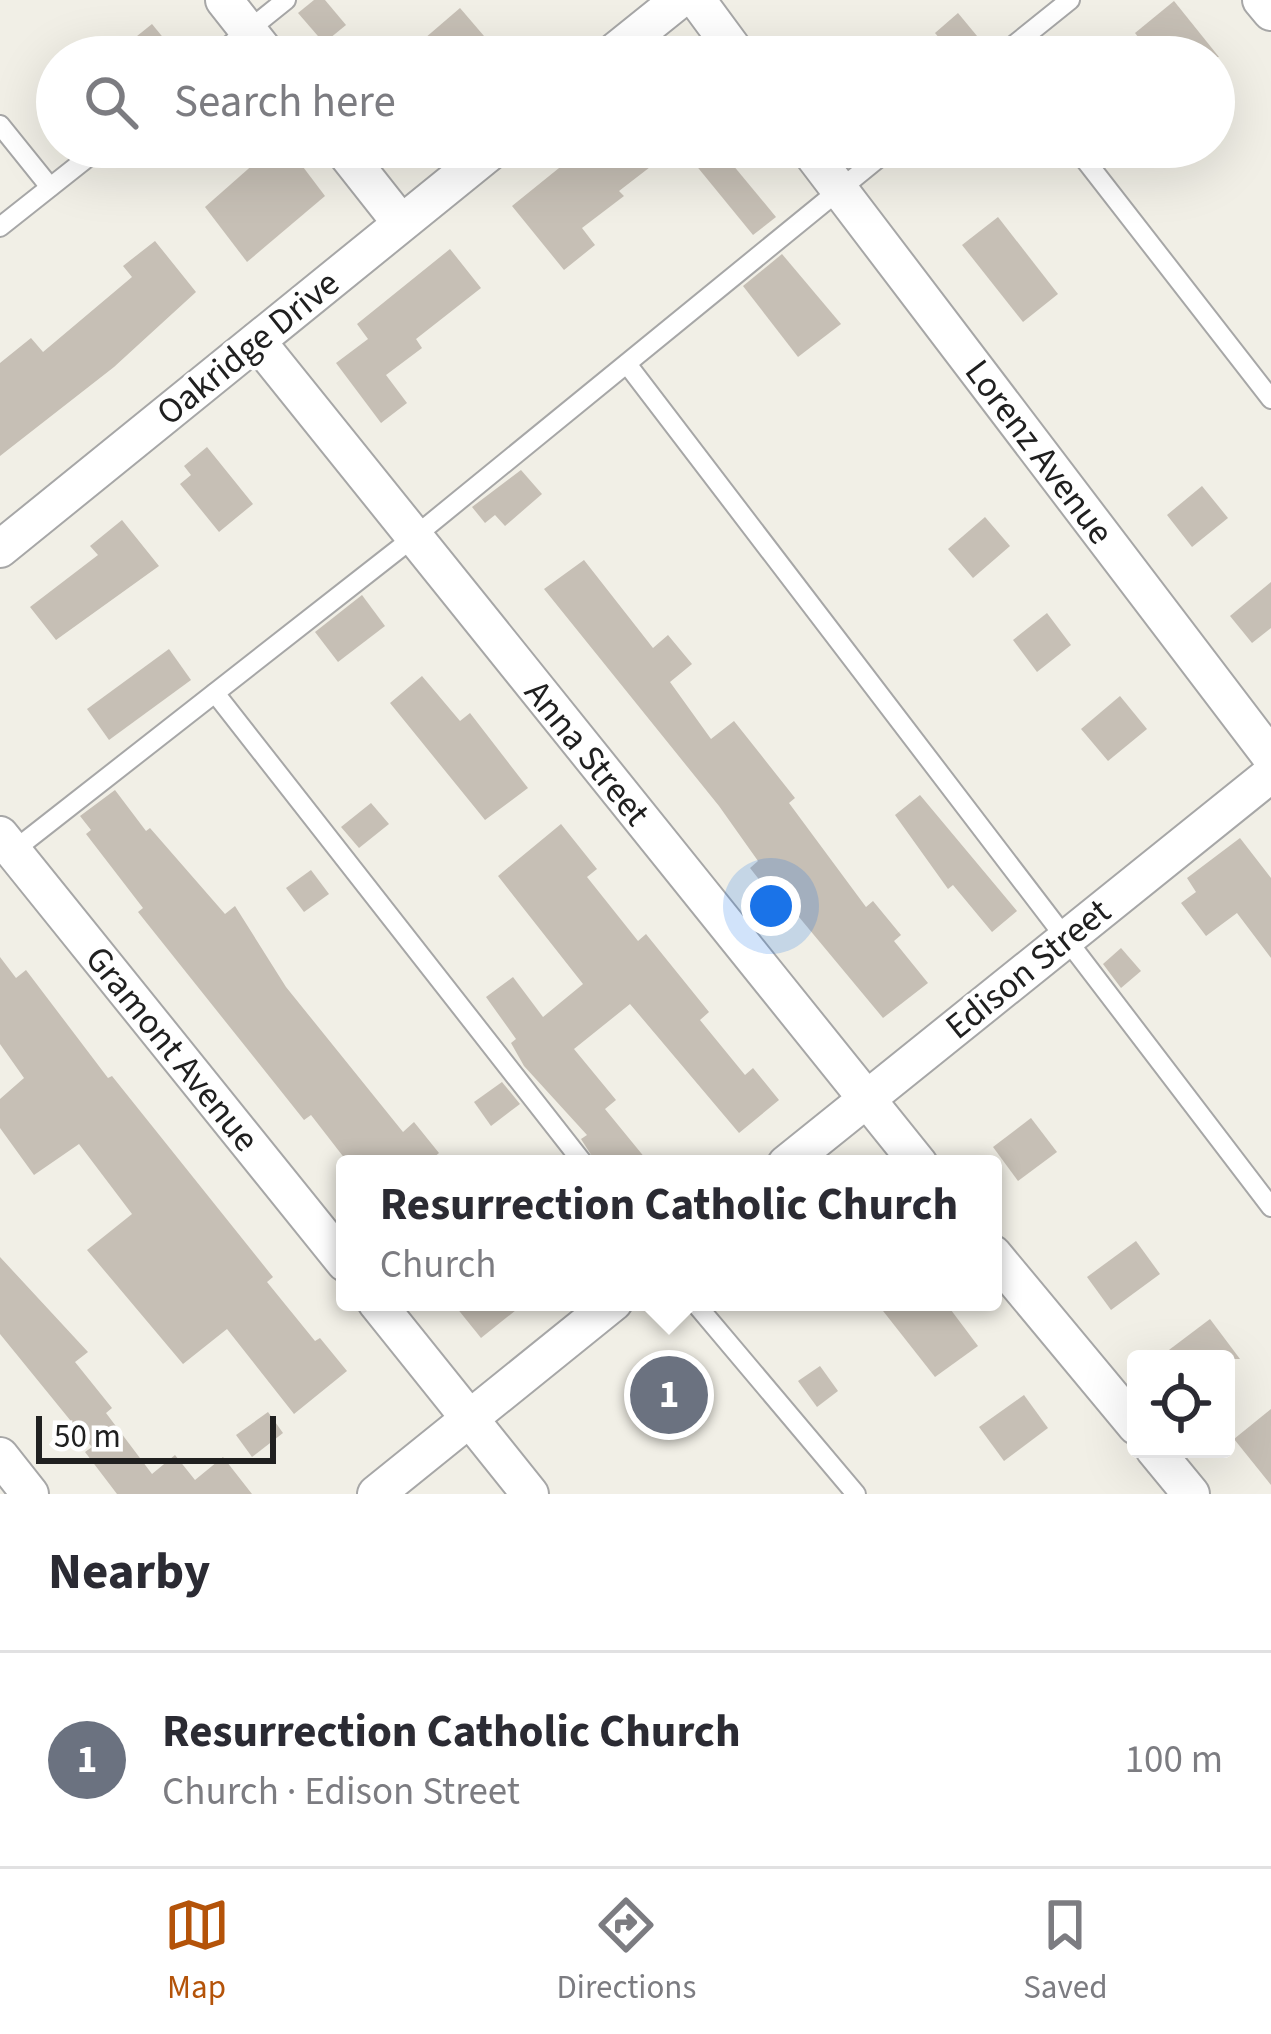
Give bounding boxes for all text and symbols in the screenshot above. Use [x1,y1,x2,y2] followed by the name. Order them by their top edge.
[36,36,1235,168] search box
[78,69,144,135] icon: search
[174,70,396,134] text: Search here
[146,258,350,438] street label: Oakridge Drive
[953,349,1125,555] street label: Lorenz Avenue
[512,669,662,837] street label: Anna Street
[741,876,801,936] your location
[935,887,1121,1051] street label: Edison Street
[73,935,271,1163] street label: Gramont Avenue
[336,1155,1002,1311] popup
[380,1173,958,1237] text: Resurrection Catholic Church
[380,1237,497,1293] text: Church
[630,1350,708,1440] pin: 1
[1127,1350,1235,1458] map controls
[1127,1350,1235,1458] button: locate
[36,1410,276,1463] scale bar
[54,1413,121,1460] text: 50 m
[48,1536,210,1608] text: Nearby
[162,1700,741,1764] text: Resurrection Catholic Church
[77,1732,97,1788] text: 1
[1125,1732,1223,1788] text: 100 m
[162,1764,520,1820] text: Church · Edison Street
[164,1892,230,2011] tab: Map
[557,1892,696,2011] tab: Directions
[1023,1892,1107,2011] tab: Saved

